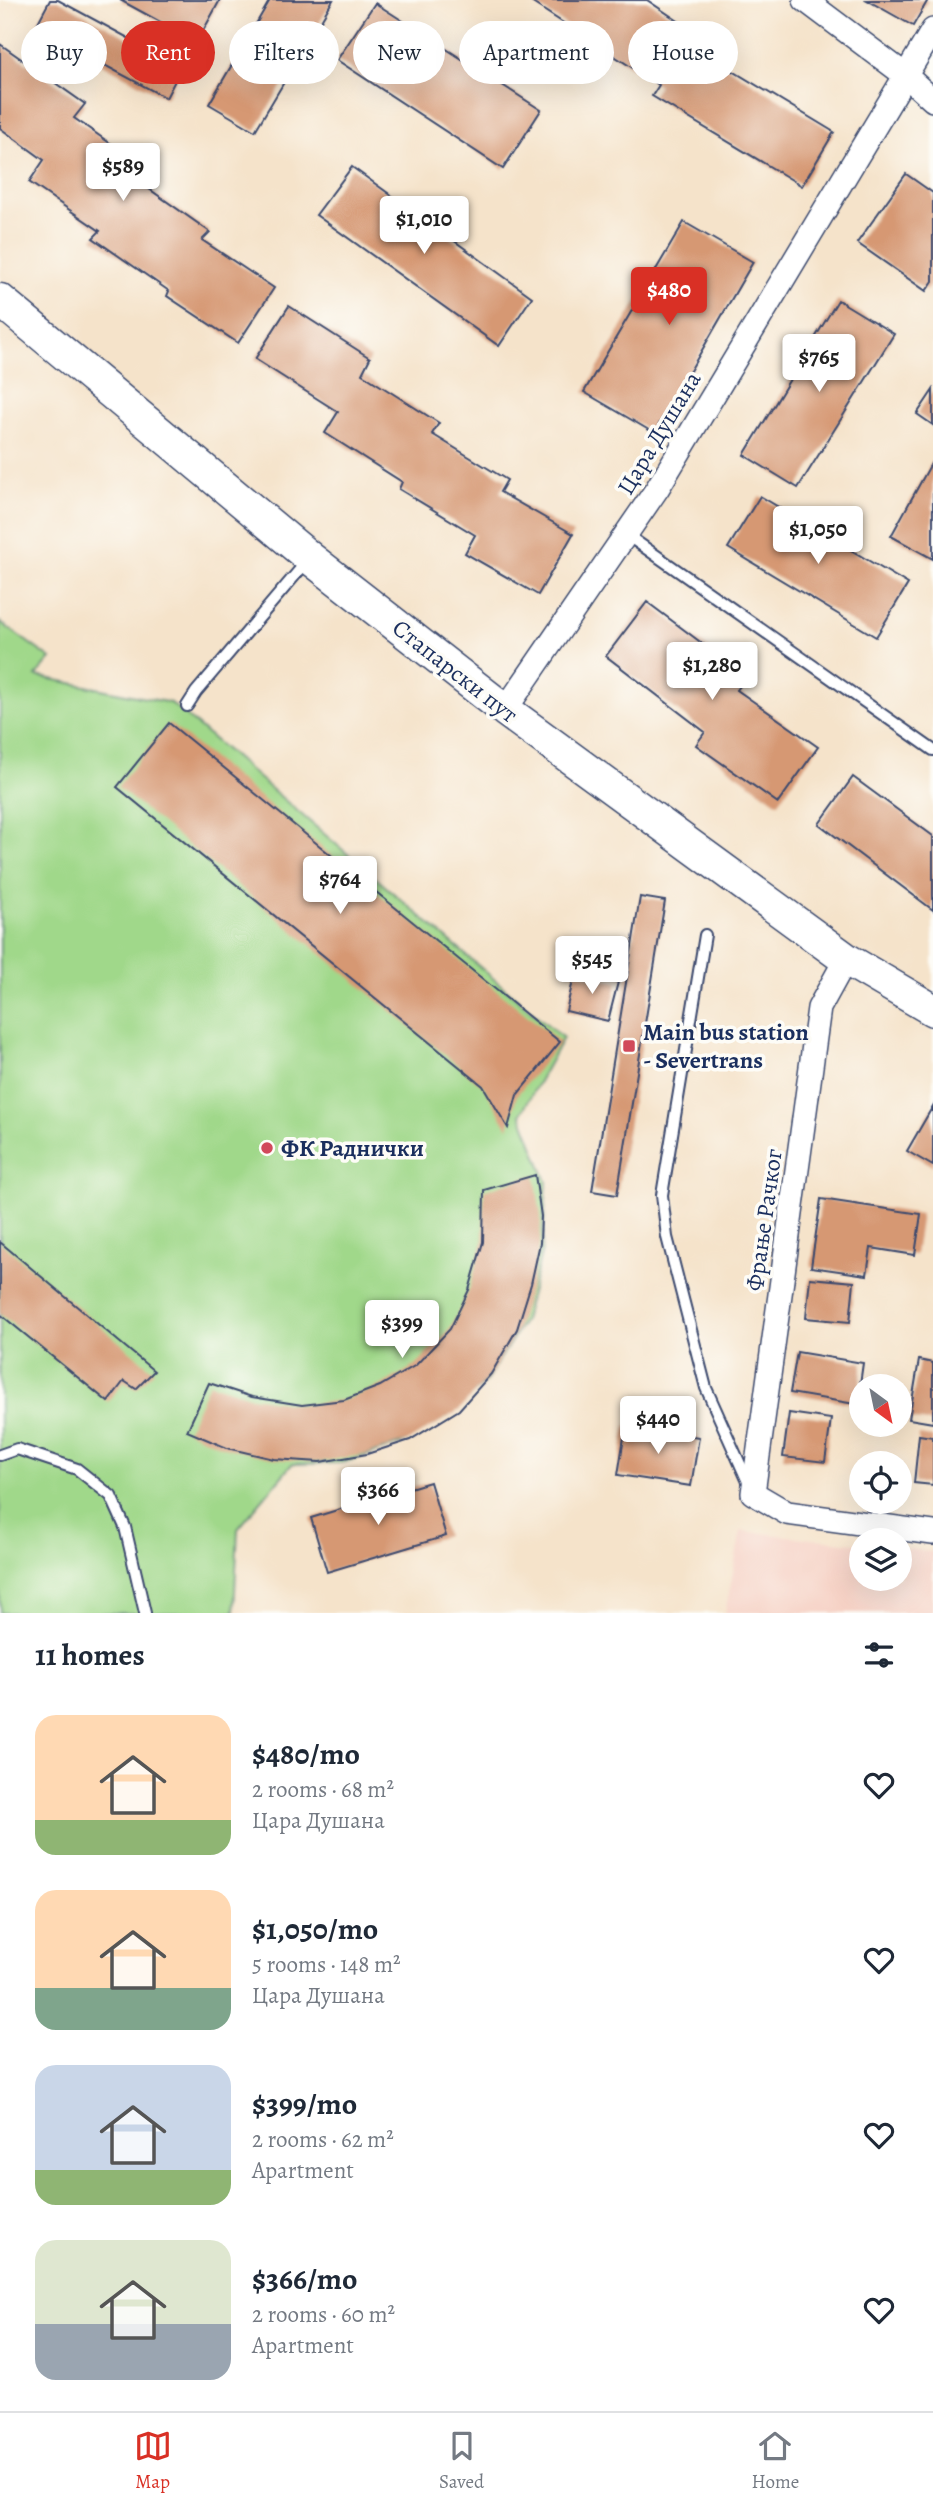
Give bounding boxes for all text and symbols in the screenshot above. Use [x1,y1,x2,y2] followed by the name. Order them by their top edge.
[21,21,107,84] chip: Buy
[121,21,215,84] chip: Rent
[229,21,339,84] chip: Filters
[353,21,445,84] chip: New
[459,21,614,84] chip: Apartment
[628,21,738,84] chip: House
[82,144,164,203] pin: $589
[102,150,144,181] text: $589
[367,196,481,256] pin: $1,010
[396,203,452,234] text: $1,010
[628,268,710,327] pin: $480
[647,274,691,305] text: $480
[778,334,860,394] pin: $765
[798,341,840,372] text: $765
[610,365,708,501] street label: Цара Душана
[761,506,875,566] pin: $1,050
[789,513,847,544] text: $1,050
[386,612,525,730] street label: Стапарски пут
[655,642,769,702] pin: $1,280
[683,649,741,680] text: $1,280
[299,856,381,916] pin: $764
[319,863,361,894] text: $764
[551,936,633,996] pin: $545
[571,943,613,974] text: $545
[643,1016,809,1076] place label: Main bus station - Severtrans
[621,1038,637,1054] marker: Main bus station - Severtrans
[281,1132,424,1164] place label: ФК Раднички
[259,1140,275,1156] marker: ФК Раднички
[738,1147,790,1293] street label: Фрање Рачког
[361,1300,443,1360] pin: $399
[381,1307,423,1338] text: $399
[849,1374,912,1437] north arrow
[849,1374,912,1591] map controls
[617,1396,699,1456] pin: $440
[636,1403,680,1434] text: $440
[849,1451,912,1514] button: locate
[337,1468,419,1527] pin: $366
[357,1474,399,1505] text: $366
[849,1528,912,1591] button: layers
[35,1635,145,1675] text: 11 homes
[860,1636,898,1674] icon: filters
[252,1734,360,1774] text: $480/mo
[91,1743,175,1827] icon: home
[860,1766,898,1804] icon: heart
[252,1774,394,1805] text: 2 rooms · 68 m²
[252,1805,385,1836] text: Цара Душана
[252,1909,378,1949] text: $1,050/mo
[91,1918,175,2002] icon: home
[860,1941,898,1979] icon: heart
[252,1949,401,1980] text: 5 rooms · 148 m²
[252,1980,385,2011] text: Цара Душана
[252,2084,357,2124] text: $399/mo
[91,2093,175,2177] icon: home
[860,2116,898,2154] icon: heart
[252,2124,394,2155] text: 2 rooms · 62 m²
[252,2155,354,2186] text: Apartment
[252,2259,357,2299] text: $366/mo
[91,2268,175,2352] icon: home
[860,2291,898,2329] icon: heart
[252,2299,395,2330] text: 2 rooms · 60 m²
[252,2330,354,2361] text: Apartment
[134,2427,172,2495] tab: Map
[439,2427,484,2495] tab: Saved
[752,2427,799,2495] tab: Home

